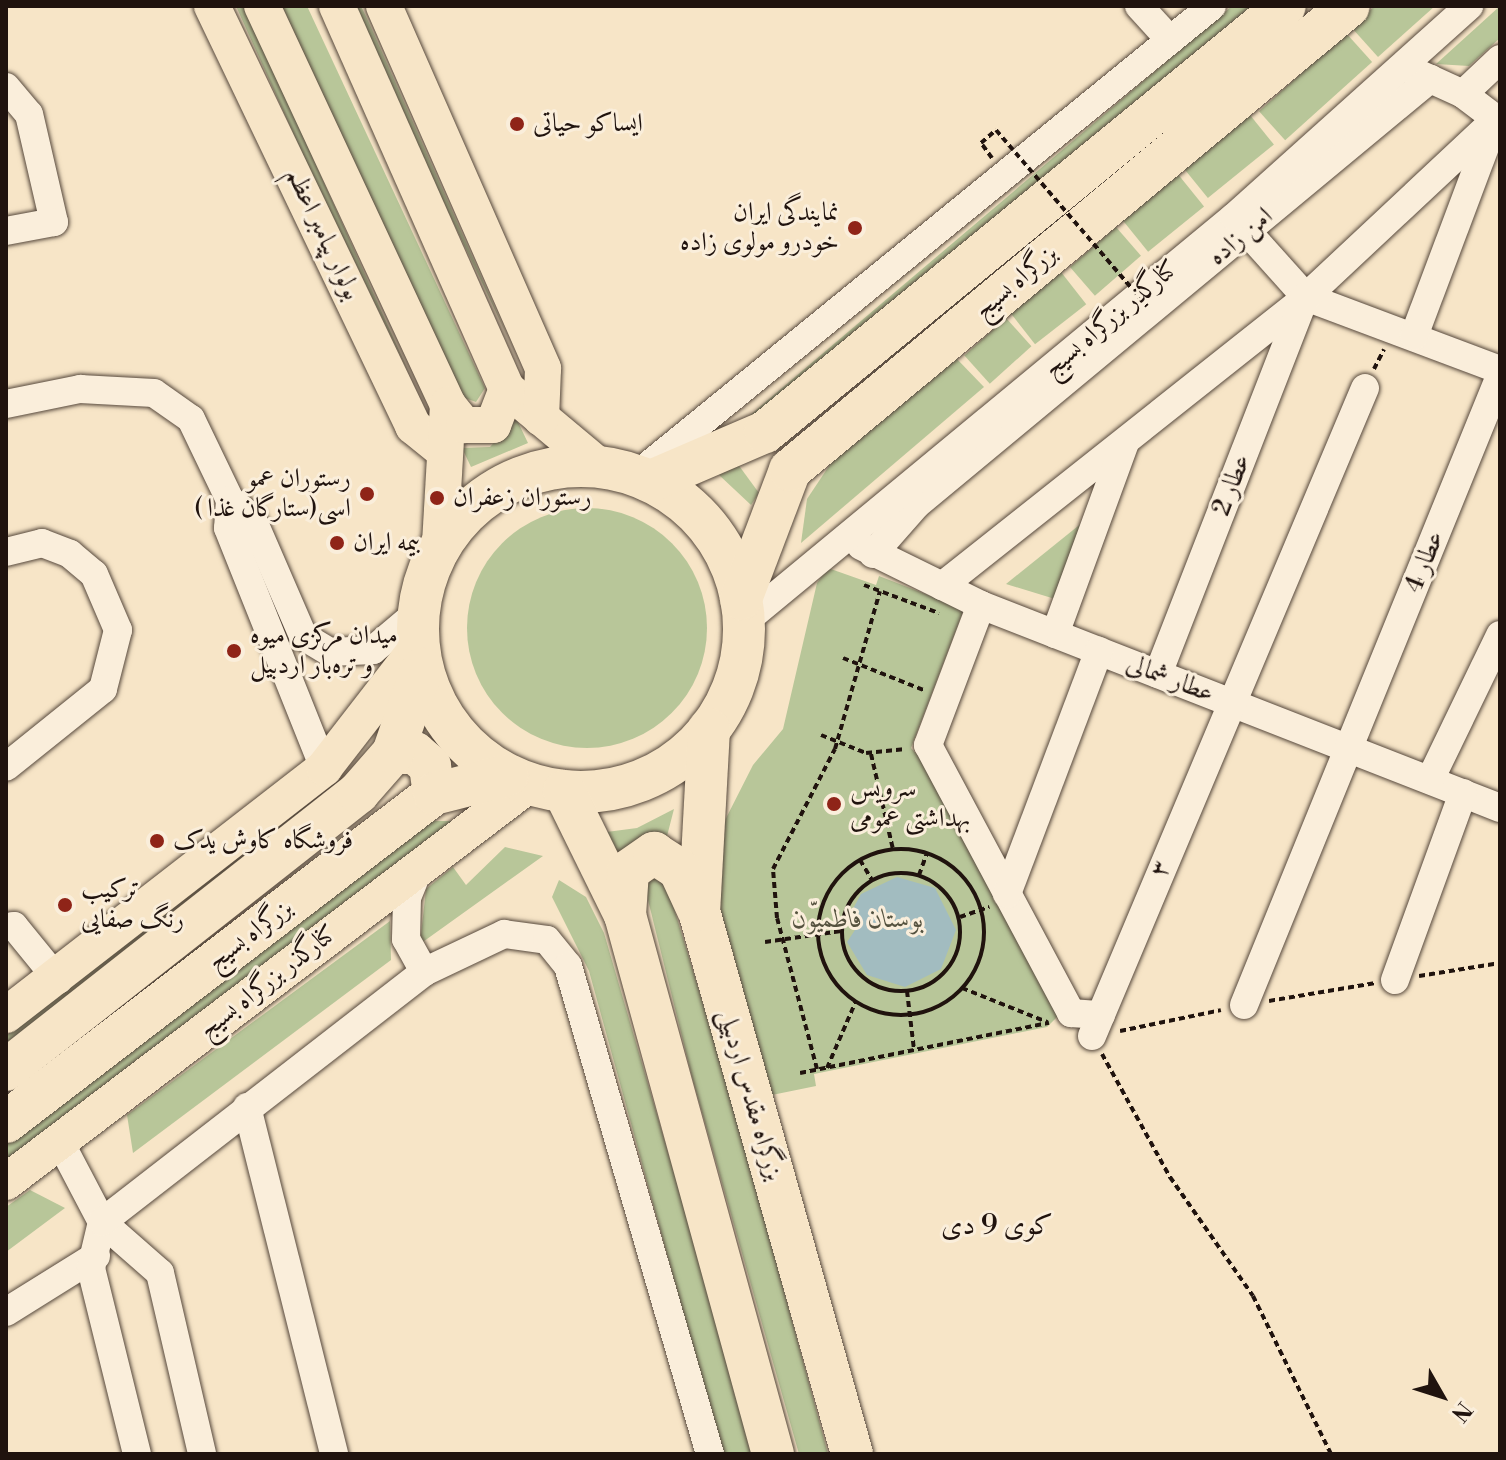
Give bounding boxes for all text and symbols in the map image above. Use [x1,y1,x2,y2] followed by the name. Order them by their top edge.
[533,108,643,140] place label: ایساکو حیاتی
[508,115,526,133] marker: ایساکو حیاتی
[279,163,367,305] street label: بولوار پیامبر اعظم
[680,197,839,258] place label: نمایندگی ایران خودرو مولوی زاده
[1202,201,1280,273] street label: امن زاده
[846,219,864,237] marker: نمایندگی ایران خودرو مولوی زاده
[968,238,1064,326] street label: بزرگراه بسیج
[1037,254,1185,384] street label: کنارگذر بزرگراه بسیج
[1206,450,1258,520] street label: عطار 2
[194,463,351,524] place label: رستوران عمو اسی(ستارگان غذا )
[453,482,592,514] place label: رستوران زعفران
[358,485,376,503] marker: رستوران عمو اسی(ستارگان غذا )
[428,489,446,507] marker: رستوران زعفران
[353,527,420,559] place label: بیمه ایران
[1399,527,1451,597] street label: عطار 4
[328,534,346,552] marker: بیمه ایران
[250,620,398,682] place label: میدان مرکزی میوه و تره‌بار اردبیل
[225,642,243,660] marker: میدان مرکزی میوه و تره‌بار اردبیل
[1122,648,1218,710] street label: عطار شمالی
[850,773,970,834] place label: سرویس بهداشتی عمومی
[825,795,843,813] marker: سرویس بهداشتی عمومی
[173,825,353,857] place label: فروشگاه کاوش یدک
[148,832,166,850] marker: فروشگاه کاوش یدک
[1144,856,1178,882] street label: ۳
[81,874,184,936] place label: ترکیب رنگ صفایی
[201,893,299,977] street label: بزرگراه بسیج
[56,896,74,914] marker: ترکیب رنگ صفایی
[792,904,924,936] park label: بوستان فاطمیّون
[193,919,343,1045] street label: کنارگذر بزرگراه بسیج
[711,1006,789,1184] street label: بزرگراه مقدس اردبیلی
[941,1209,1053,1243] district label: کوی 9 دی
[1402,1356,1482,1436] north arrow
[1445,1396,1477,1427] text: N

